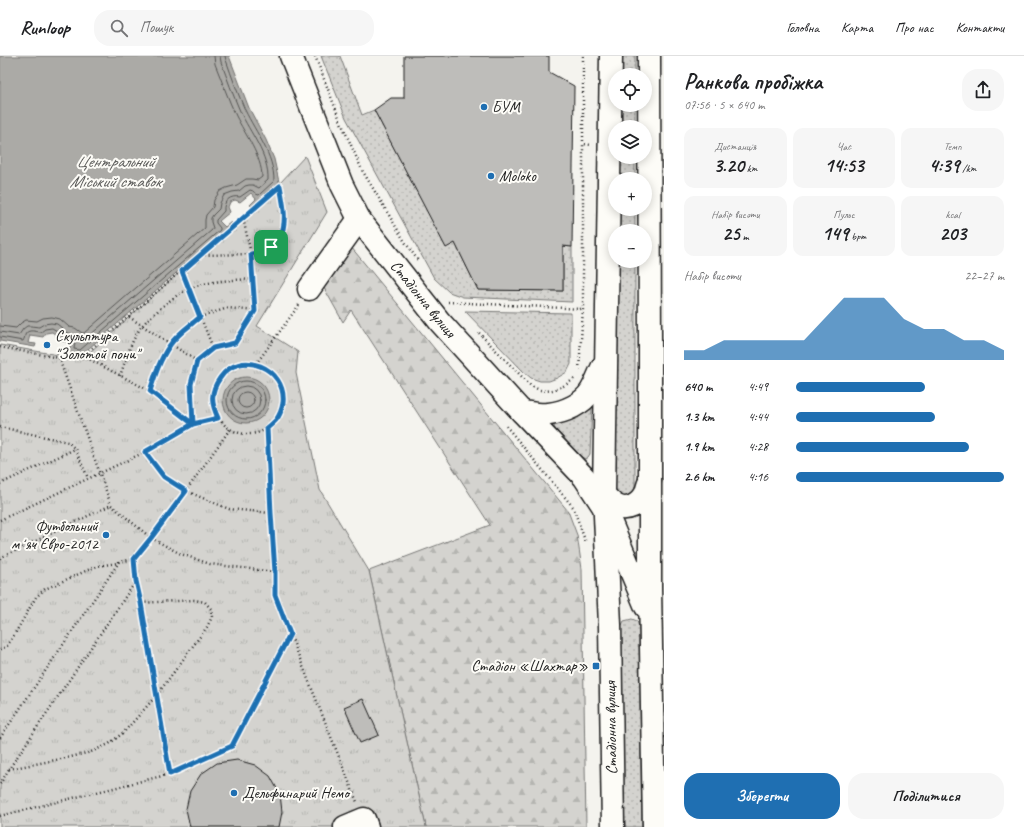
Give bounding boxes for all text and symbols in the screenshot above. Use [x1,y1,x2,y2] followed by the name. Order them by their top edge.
[94,10,374,46] search box
[20,16,70,40] text: Runloop
[108,17,130,39] icon: search
[140,18,173,37] text: Пошук
[786,19,819,36] text: Головна
[841,19,873,36] text: Карта
[895,19,934,36] text: Про нас
[956,19,1004,36] text: Контакти
[608,68,652,268] map controls
[608,68,652,112] button: locate
[684,68,822,96] text: Ранкова пробіжка
[962,69,1004,111] button: share
[492,97,521,117] place label: БУМ
[684,97,765,113] text: 07:56 · 5 × 640 m
[479,102,489,112] marker: БУМ
[608,120,652,164] button: layers
[714,139,756,153] text: Дистанція
[837,139,851,153] text: Час
[944,139,962,153] text: Темп
[69,151,164,192] water label: Центральний Міський ставок
[713,153,744,178] text: 3.20
[824,153,864,178] text: 14:53
[929,153,960,178] text: 4:39
[744,161,758,175] text: km
[960,161,977,175] text: /km
[499,166,537,186] place label: Moloko
[486,171,496,181] marker: Moloko
[608,172,652,216] button: +
[711,207,759,221] text: Набір висоти
[833,207,855,221] text: Пульс
[945,207,960,221] text: kcal
[722,221,740,246] text: 25
[822,221,848,246] text: 149
[939,221,966,246] text: 203
[608,224,652,268] button: −
[740,229,749,243] text: m
[848,229,866,243] text: bpm
[254,230,288,264] pin
[260,236,282,258] icon: arrive
[386,256,461,342] street label: Стадіонна вулиця
[684,268,741,284] text: Набір висоти
[964,268,1004,284] text: 22–27 m
[55,326,142,364] place label: Скульптура "Золотой пони"
[42,340,52,350] marker: Скульптура "Золотой пони"
[684,379,712,395] text: 640 m
[748,379,768,395] text: 4:49
[684,409,714,425] text: 1.3 km
[748,409,768,425] text: 4:44
[684,439,714,455] text: 1.9 km
[748,439,768,455] text: 4:28
[684,469,715,485] text: 2.6 km
[748,469,768,485] text: 4:16
[11,516,100,554] place label: Футбольний мʼяч Євро-2012
[101,530,111,540] marker: Футбольний мʼяч Євро-2012
[471,656,588,676] place label: Стадіон «Шахтар»
[591,661,601,671] marker: Стадіон «Шахтар»
[600,680,622,775] street label: Стадіонна вулиця
[684,773,840,819] button: Зберегти
[848,773,1004,819] button: Поділитися
[242,783,351,803] place label: Дельфинарий Немо
[229,788,239,798] marker: Дельфинарий Немо

